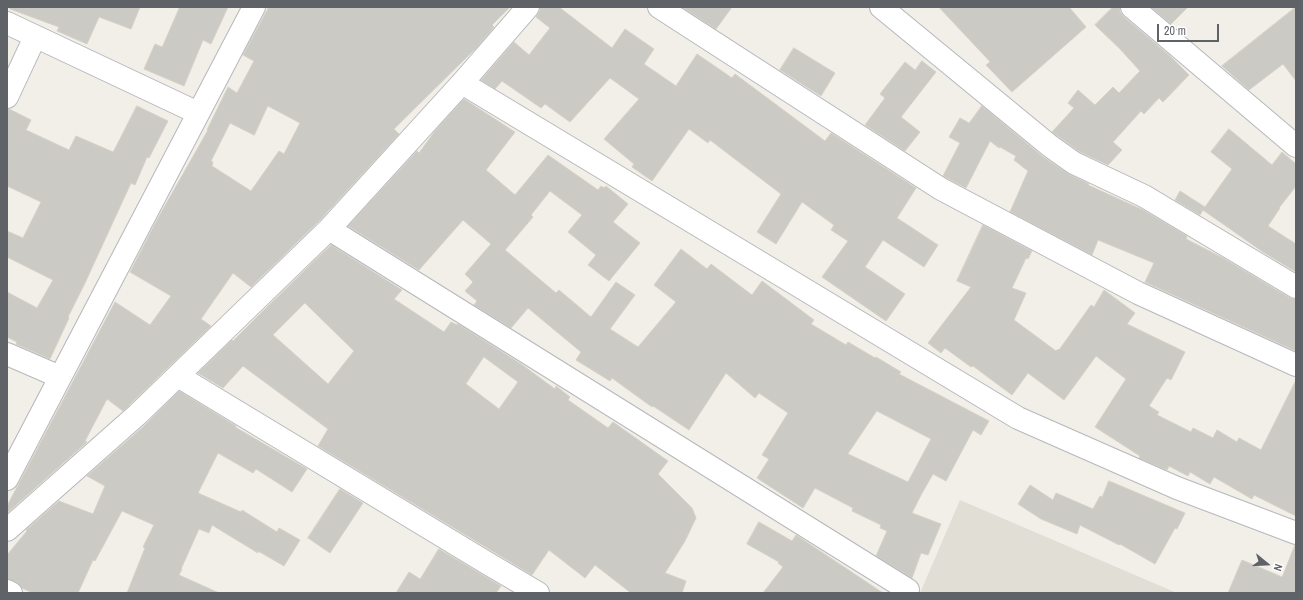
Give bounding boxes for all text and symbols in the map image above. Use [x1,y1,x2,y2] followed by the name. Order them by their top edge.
[1159,16,1221,42] scale bar
[1164,23,1186,39] text: 20 m
[1247,544,1287,584] north arrow
[1271,562,1286,573] text: N

